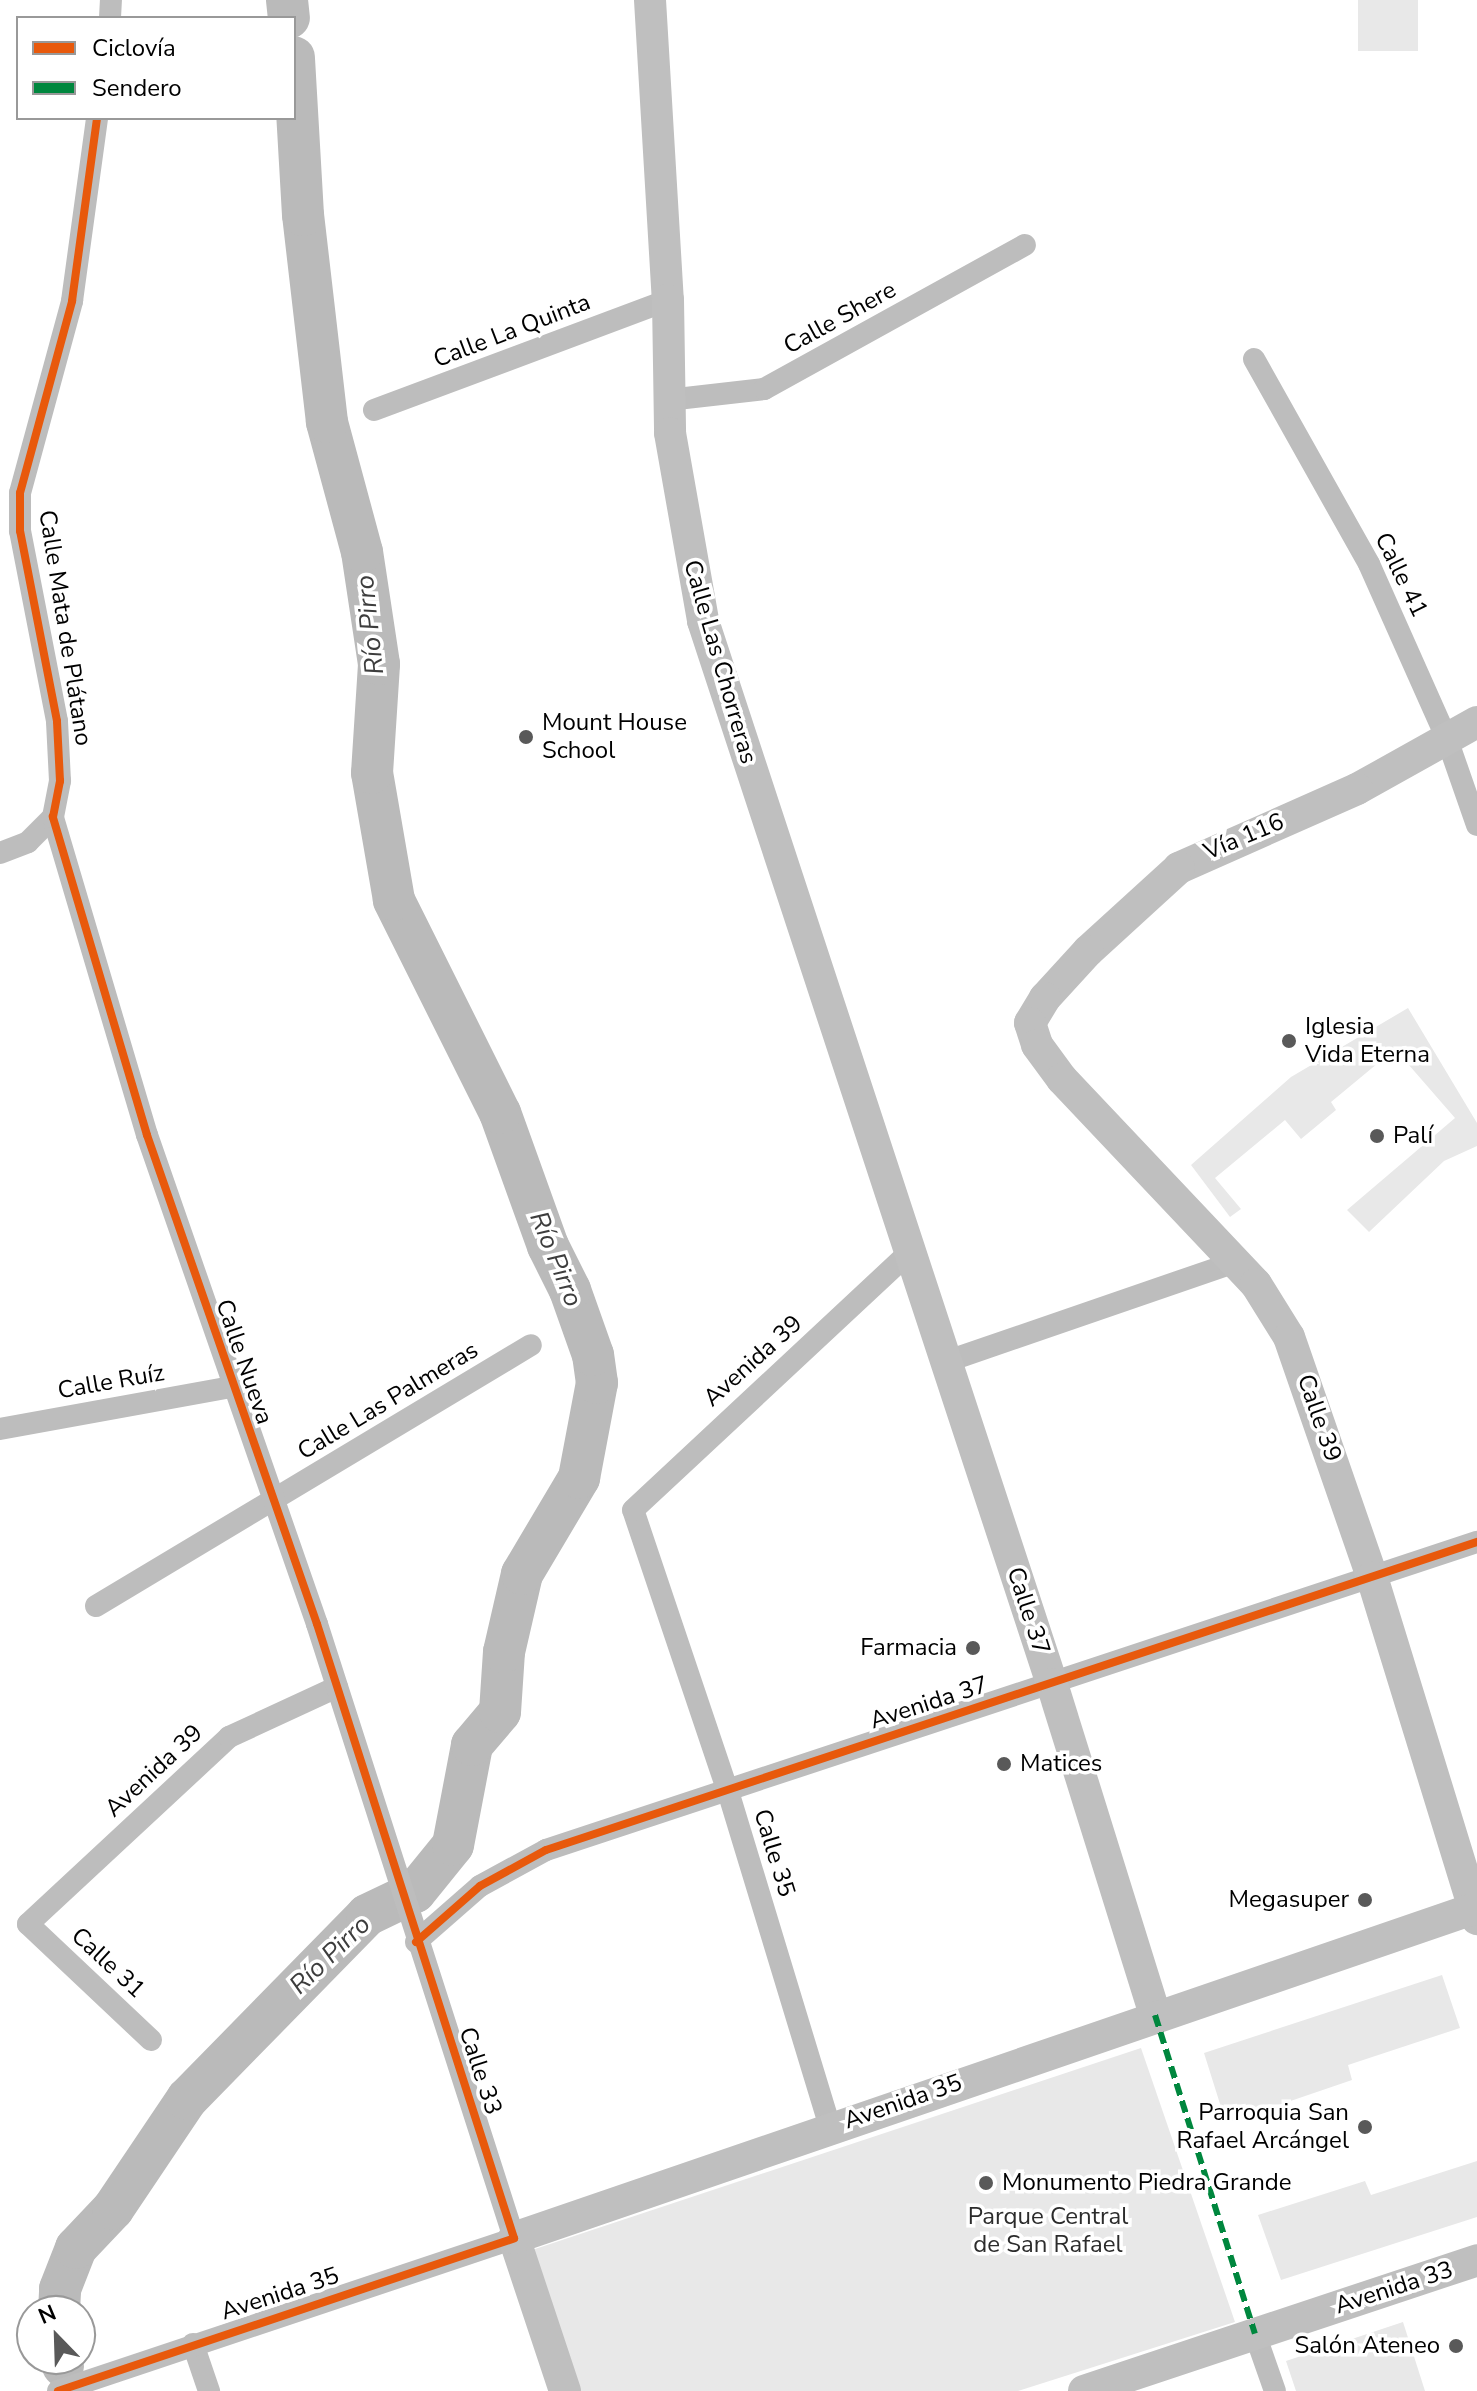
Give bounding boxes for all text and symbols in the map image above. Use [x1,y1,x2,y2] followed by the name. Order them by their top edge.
[16,16,296,120] legend
[92,32,176,64] text: Ciclovía
[92,72,182,104] text: Sendero
[779,275,901,361] street label: Calle Shere
[430,288,594,374] street label: Calle La Quinta
[32,508,98,748] street label: Calle Mata de Plátano
[1368,528,1434,622] street label: Calle 41
[677,557,763,767] street label: Calle Las Chorreras
[349,574,391,676] water label: Río Pirro
[542,709,687,765] place label: Mount House School
[517,728,535,746] marker: Mount House School
[1200,807,1288,867] street label: Vía 116
[1305,1013,1430,1069] place label: Iglesia Vida Eterna
[1280,1032,1298,1050] marker: Iglesia Vida Eterna
[1393,1122,1433,1150] place label: Palí
[1368,1127,1386,1145] marker: Palí
[523,1207,589,1311] water label: Río Pirro
[209,1296,279,1428] street label: Calle Nueva
[698,1309,808,1413] street label: Avenida 39
[293,1336,483,1466] street label: Calle Las Palmeras
[55,1358,167,1406] street label: Calle Ruíz
[1291,1371,1347,1465] street label: Calle 39
[1000,1564,1056,1658] street label: Calle 37
[860,1634,957,1662] place label: Farmacia
[964,1639,982,1657] marker: Farmacia
[866,1670,992,1736] street label: Avenida 37
[99,1719,209,1823] street label: Avenida 39
[1020,1750,1102,1778] place label: Matices
[995,1755,1013,1773] marker: Matices
[747,1806,801,1900] street label: Calle 35
[1229,1886,1349,1914] place label: Megasuper
[1356,1891,1374,1909] marker: Megasuper
[283,1909,377,2001] water label: Río Pirro
[65,1922,151,2004] street label: Calle 31
[452,2024,508,2118] street label: Calle 33
[840,2068,966,2136] street label: Avenida 35
[1176,2099,1349,2155] place label: Parroquia San Rafael Arcángel
[1356,2118,1374,2136] marker: Parroquia San Rafael Arcángel
[1002,2169,1292,2197] place label: Monumento Piedra Grande
[977,2174,995,2192] marker: Monumento Piedra Grande
[968,2203,1128,2259] park label: Parque Central de San Rafael
[1331,2255,1457,2321] street label: Avenida 33
[217,2261,343,2327] street label: Avenida 35
[16,2295,96,2375] north arrow
[34,2298,61,2332] text: N
[1294,2332,1440,2360] place label: Salón Ateneo
[1447,2337,1465,2355] marker: Salón Ateneo

